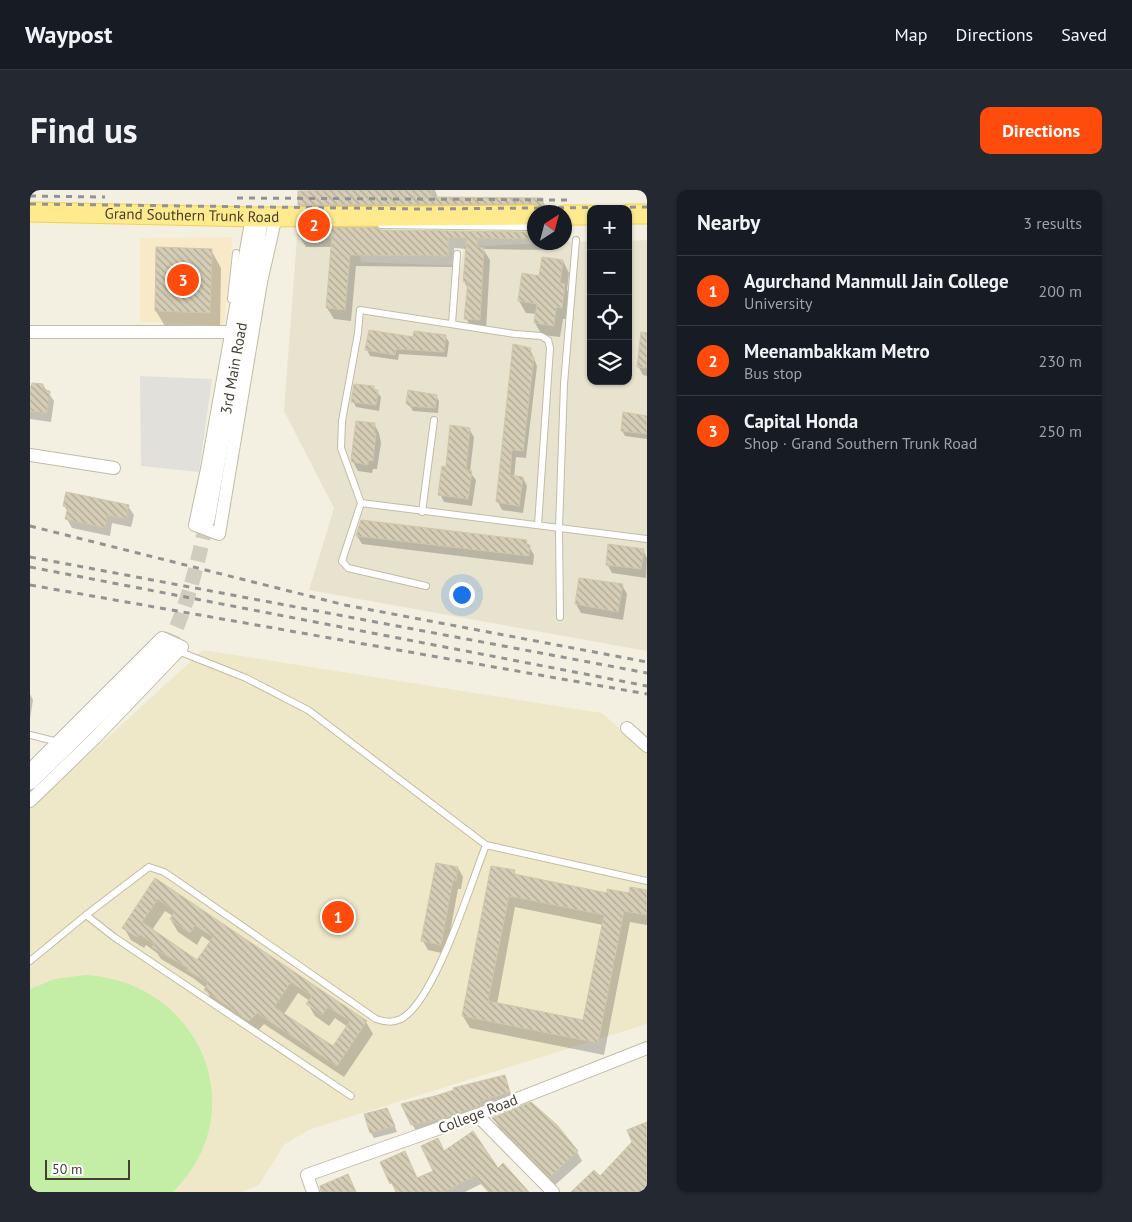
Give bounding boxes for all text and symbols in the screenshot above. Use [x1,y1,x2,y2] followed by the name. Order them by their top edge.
[25,19,112,50] text: Waypost
[895,23,927,46] text: Map
[955,23,1033,46] text: Directions
[1061,23,1107,46] text: Saved
[30,107,138,153] text: Find us
[980,107,1102,154] button: Directions
[104,204,279,226] street label: Grand Southern Trunk Road
[527,205,572,250] north arrow
[587,205,632,385] map controls
[587,205,632,250] button: +
[298,206,330,244] pin: 2
[697,209,760,236] text: Nearby
[1023,213,1082,233] text: 3 results
[587,250,632,295] button: −
[167,261,199,299] pin: 3
[744,269,1009,293] text: Agurchand Manmull Jain College
[708,281,718,301] text: 1
[1039,281,1082,301] text: 200 m
[744,293,812,313] text: University
[587,295,632,340] button: locate
[216,321,251,416] street label: 3rd Main Road
[744,339,930,363] text: Meenambakkam Metro
[587,340,632,385] button: layers
[708,351,718,371] text: 2
[1039,351,1082,371] text: 230 m
[744,363,802,383] text: Bus stop
[744,409,858,433] text: Capital Honda
[708,421,718,441] text: 3
[1039,421,1082,441] text: 250 m
[744,433,977,453] text: Shop · Grand Southern Trunk Road
[449,582,475,608] your location
[322,898,354,936] pin: 1
[435,1090,520,1137] street label: College Road
[45,1157,130,1180] scale bar
[52,1160,82,1178] text: 50 m

